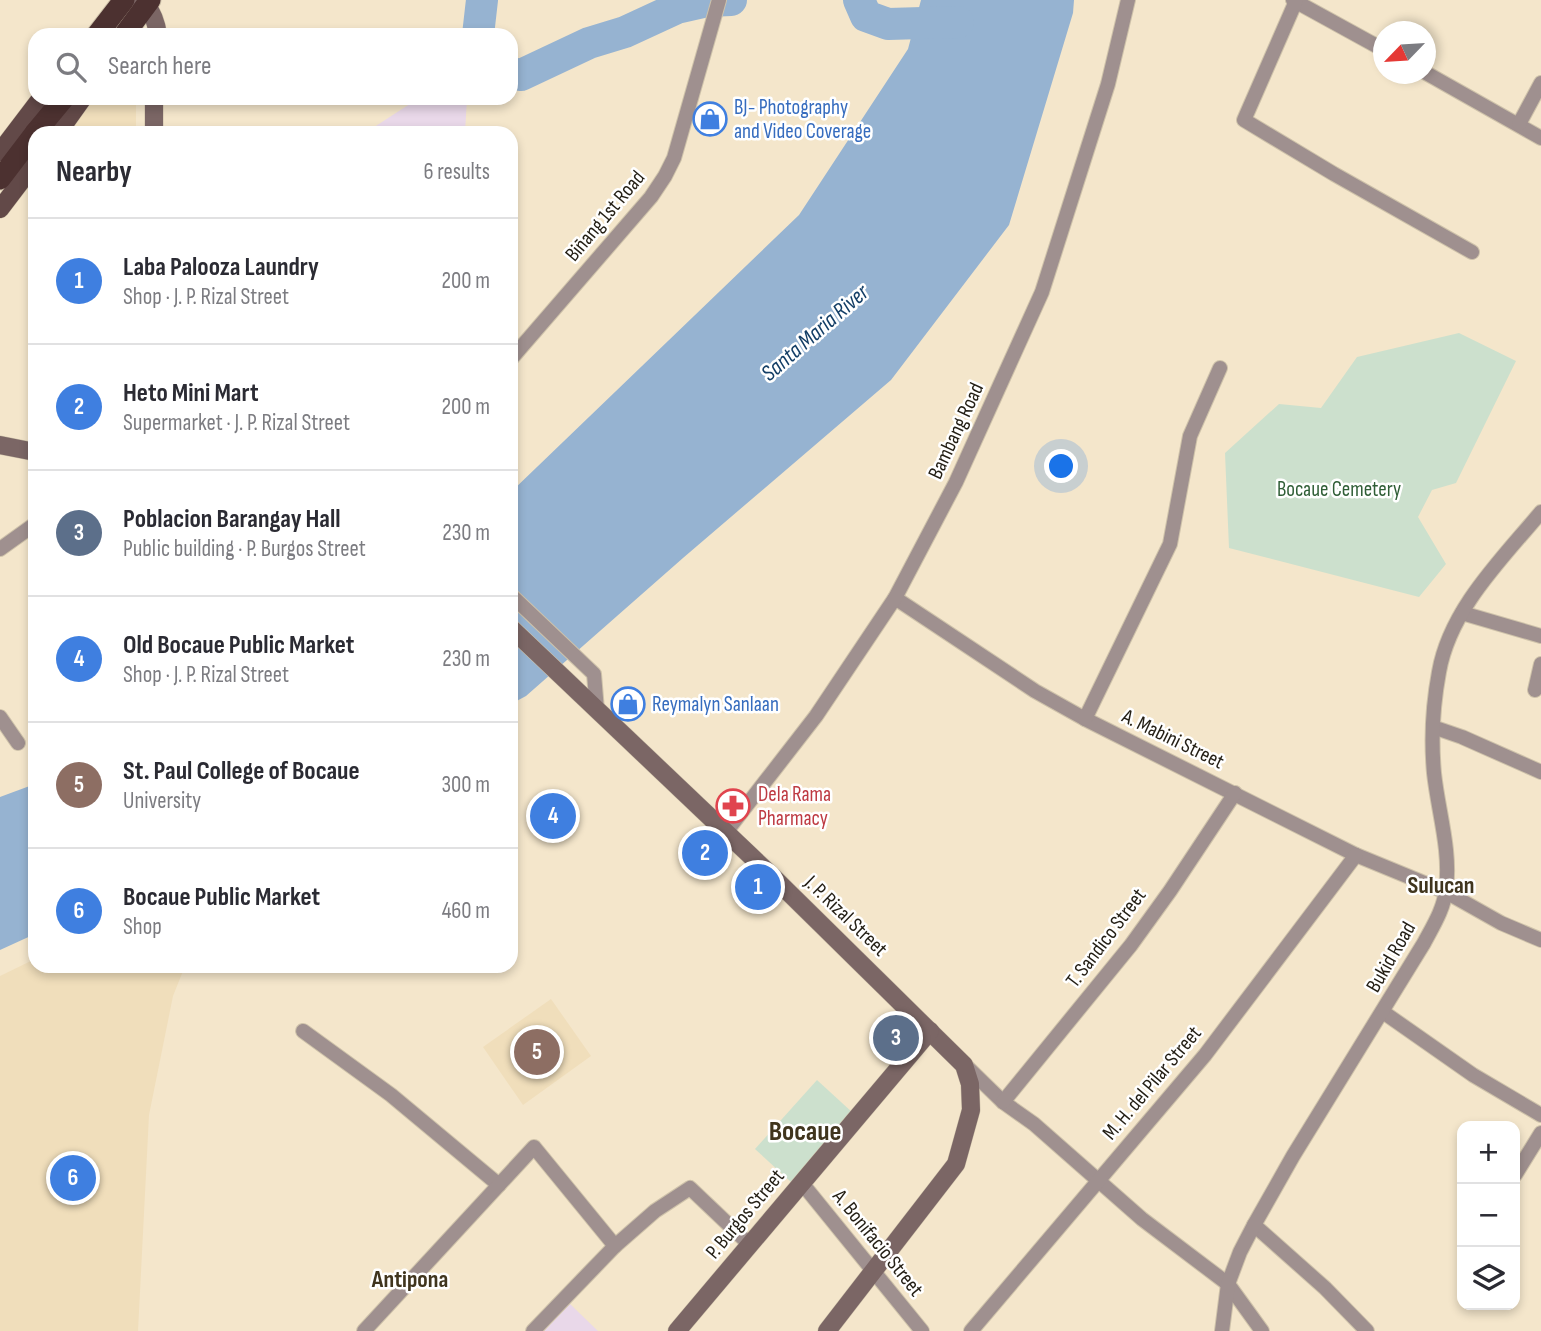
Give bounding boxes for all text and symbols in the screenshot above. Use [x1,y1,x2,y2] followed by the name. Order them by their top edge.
[1373,21,1436,84] north arrow
[28,28,518,105] search box
[52,48,90,86] icon: search
[108,51,211,82] text: Search here
[734,95,871,144] place label: BJ- Photography and Video Coverage
[691,100,729,138] shop icon: BJ- Photography and Video Coverage
[56,154,132,190] text: Nearby
[424,158,490,186] text: 6 results
[560,166,650,266] street label: Biñang 1st Road
[123,252,319,283] text: Laba Palooza Laundry
[74,267,84,295] text: 1
[442,267,490,295] text: 200 m
[756,278,876,387] water label: Santa Maria River
[123,283,289,311] text: Shop · J. P. Rizal Street
[123,378,258,409] text: Heto Mini Mart
[923,379,989,483] street label: Bambang Road
[74,393,84,421] text: 2
[442,393,490,421] text: 200 m
[123,409,350,437] text: Supermarket · J. P. Rizal Street
[1044,449,1078,483] your location
[1277,477,1401,502] park label: Bocaue Cemetery
[123,504,341,535] text: Poblacion Barangay Hall
[74,519,84,547] text: 3
[442,519,490,547] text: 230 m
[123,535,366,563] text: Public building · P. Burgos Street
[123,630,354,661] text: Old Bocaue Public Market
[74,645,84,673] text: 4
[442,645,490,673] text: 230 m
[123,661,289,689] text: Shop · J. P. Rizal Street
[609,685,647,723] shop icon: Reymalyn Sanlaan
[652,692,779,717] place label: Reymalyn Sanlaan
[1117,703,1228,774] street label: A. Mabini Street
[123,756,360,787] text: St. Paul College of Bocaue
[74,771,84,799] text: 5
[441,771,490,799] text: 300 m
[758,782,831,831] place label: Dela Rama Pharmacy
[123,787,201,815] text: University
[714,787,752,825] pharmacy icon: Dela Rama Pharmacy
[530,790,576,842] pin: 4
[682,827,728,879] pin: 2
[735,861,781,913] pin: 1
[799,870,893,962] street label: J. P. Rizal Street
[1407,871,1475,900] district label: Sulucan
[123,882,320,913] text: Bocaue Public Market
[1061,884,1151,992] street label: T. Sandico Street
[74,897,84,925] text: 6
[442,897,490,925] text: 460 m
[123,913,162,941] text: Shop
[1361,917,1421,997] street label: Bukid Road
[873,1012,919,1064] pin: 3
[1097,1021,1207,1145] street label: M. H. del Pilar Street
[514,1026,560,1078] pin: 5
[769,1115,841,1148] district label: Bocaue
[1457,1121,1520,1310] map controls
[1457,1121,1520,1184] button: +
[50,1152,96,1204] pin: 6
[700,1164,790,1264] street label: P. Burgos Street
[827,1184,929,1301] street label: A. Bonifacio Street
[1457,1184,1520,1247] button: −
[1457,1247,1520,1310] button: layers
[371,1265,448,1294] district label: Antipona

